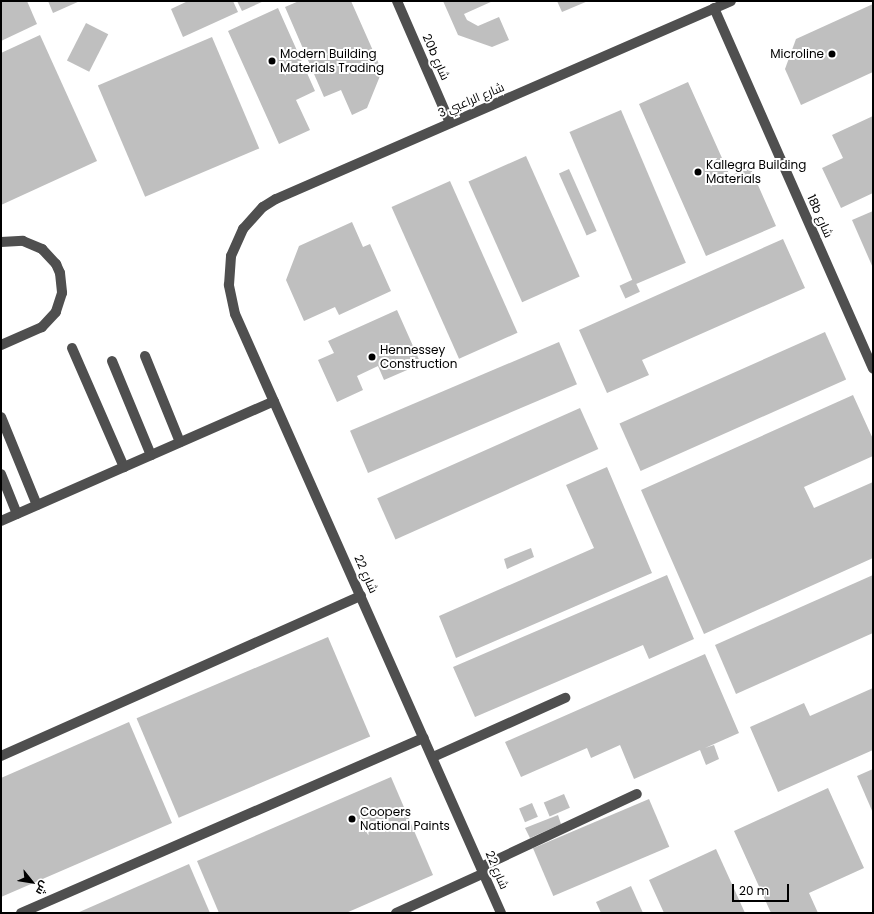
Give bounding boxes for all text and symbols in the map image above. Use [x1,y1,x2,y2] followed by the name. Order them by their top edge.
[419,32,453,82] street label: 20b شارع
[280,47,384,75] place label: Modern Building Materials Trading
[770,47,824,61] place label: Microline
[827,49,837,59] marker: Microline
[267,56,277,66] marker: Modern Building Materials Trading
[436,80,506,120] street label: شارع الراعبي 3
[706,158,806,186] place label: Kallegra Building Materials
[693,167,703,177] marker: Kallegra Building Materials
[804,192,836,240] street label: 18b شارع
[380,343,457,371] place label: Hennessey Construction
[367,352,377,362] marker: Hennessey Construction
[351,553,381,595] street label: شارع 22
[360,805,450,833] place label: Coopers National Paints
[347,814,357,824] marker: Coopers National Paints
[483,849,511,891] street label: شارع 22
[12,862,52,902] north arrow
[734,876,791,902] scale bar
[32,878,53,898] text: ش
[739,882,769,899] text: 20 m

